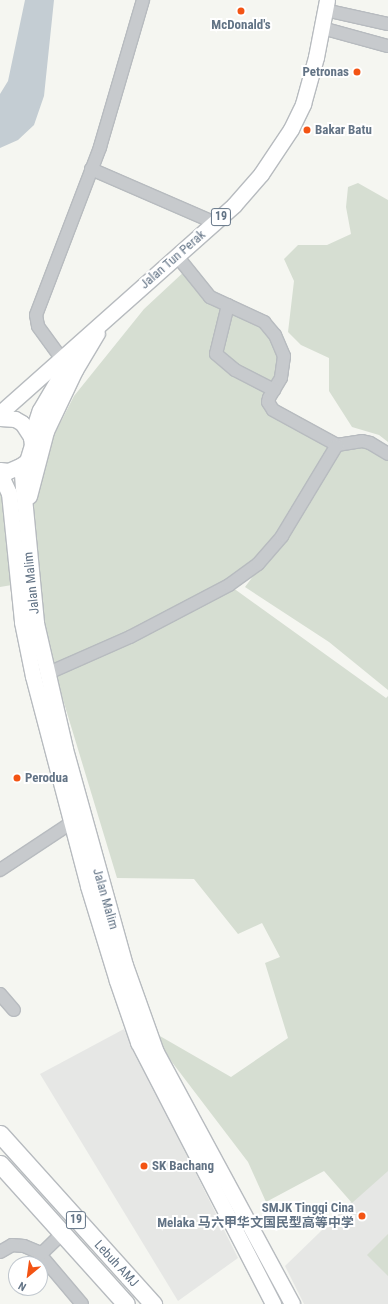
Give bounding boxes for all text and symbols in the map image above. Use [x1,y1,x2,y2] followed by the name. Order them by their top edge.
[236,6,246,16] marker: McDonald's
[211,17,271,33] place label: McDonald's
[303,64,349,80] place label: Petronas
[352,67,362,77] marker: Petronas
[315,122,372,138] place label: Bakar Batu
[302,125,312,135] marker: Bakar Batu
[210,207,232,227] road number: 19
[137,227,209,293] street label: Jalan Tun Perak
[21,551,43,615] street label: Jalan Malim
[25,770,68,786] place label: Perodua
[12,773,22,783] marker: Perodua
[89,867,121,931] street label: Jalan Malim
[152,1158,214,1174] place label: SK Bachang
[139,1161,149,1171] marker: SK Bachang
[157,1201,354,1232] place label: SMJK Tinggi Cina Melaka 马六甲华文国民型高等中学
[65,1210,87,1230] road number: 19
[357,1211,367,1221] marker: SMJK Tinggi Cina Melaka 马六甲华文国民型高等中学
[91,1238,141,1290] street label: Lebuh AMJ
[8,1256,48,1296] north arrow
[16,1279,29,1293] text: N

